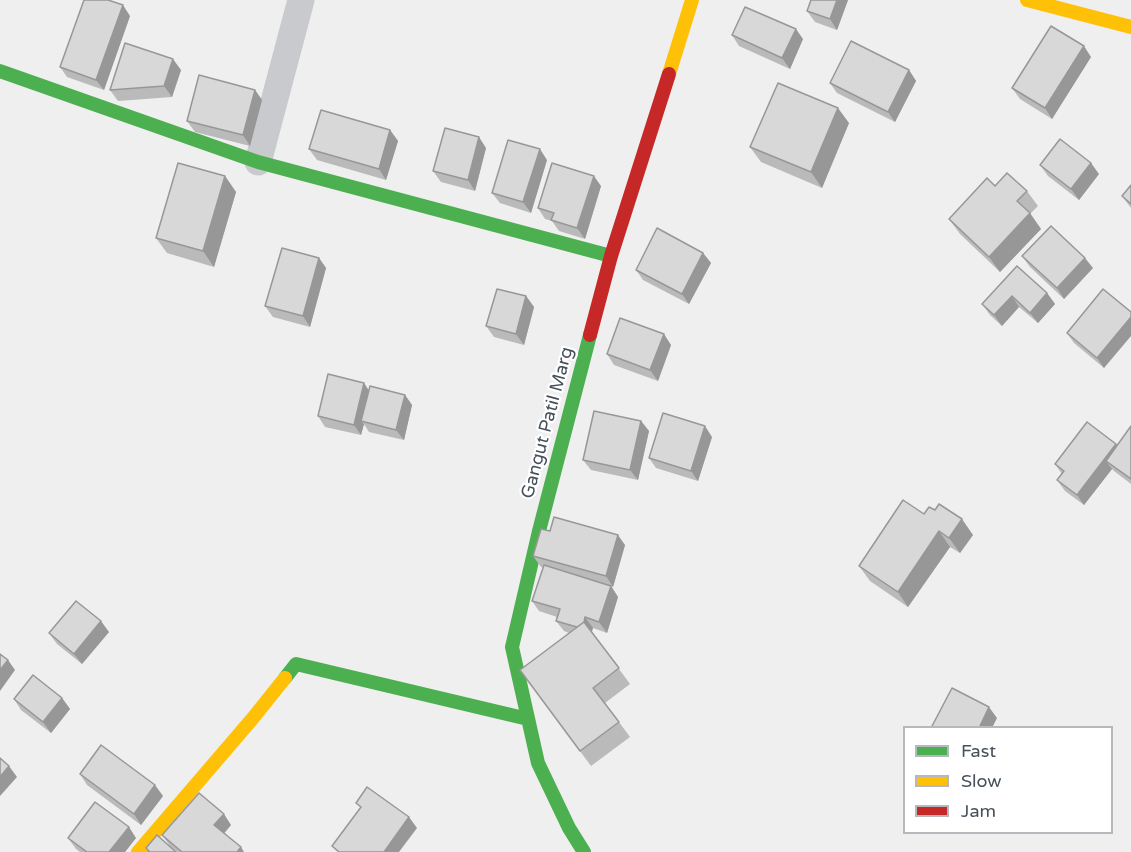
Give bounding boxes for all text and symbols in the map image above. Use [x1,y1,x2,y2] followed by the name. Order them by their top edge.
[517,345,579,501] street label: Gangut Patil Marg
[903,726,1113,834] legend
[961,740,996,762] text: Fast
[961,770,1002,792] text: Slow
[961,800,996,822] text: Jam

